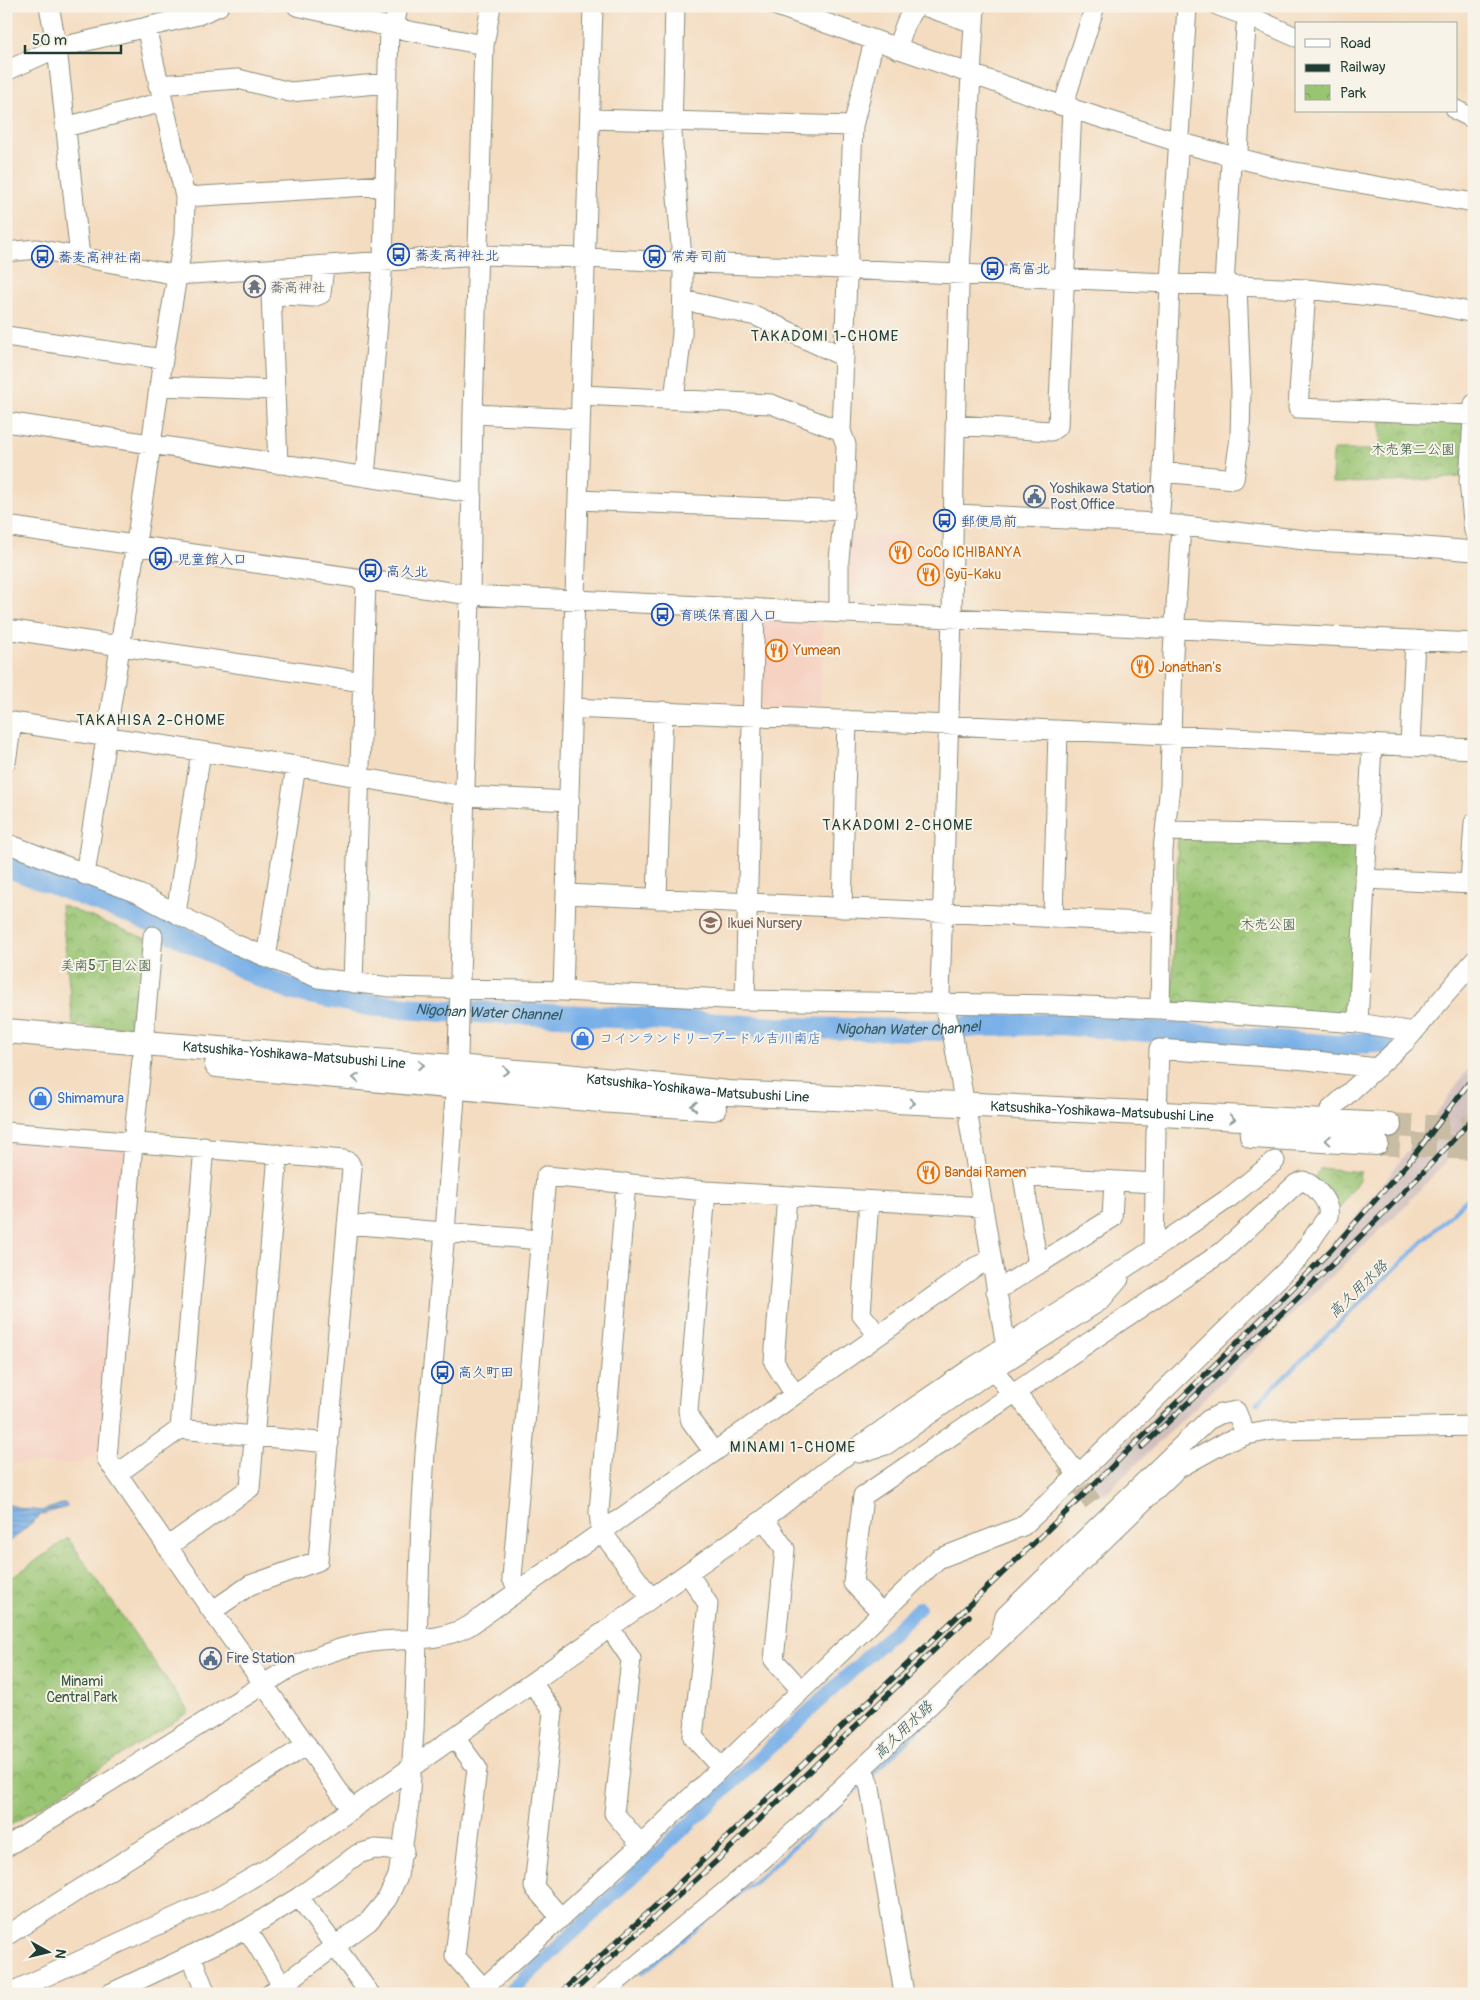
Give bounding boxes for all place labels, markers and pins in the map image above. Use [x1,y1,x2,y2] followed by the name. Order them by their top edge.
[387,243,411,267] bus stop icon: 蕎麦高神社北
[643,244,667,268] bus stop icon: 常寿司前
[30,245,54,269] bus stop icon: 蕎麦高神社南
[415,247,499,264] place label: 蕎麦高神社北
[671,248,727,265] place label: 常寿司前
[58,249,142,266] place label: 蕎麦高神社南
[980,256,1004,280] bus stop icon: 高富北
[1008,260,1050,277] place label: 高富北
[242,275,266,299] temple icon: 蕎高神社
[270,279,326,296] place label: 蕎高神社
[1049,480,1155,513] place label: Yoshikawa Station Post Office
[1022,484,1046,508] public building icon: Yoshikawa Station Post Office
[933,509,957,533] bus stop icon: 郵便局前
[961,513,1017,530] place label: 郵便局前
[889,540,913,564] restaurant icon: CoCo ICHIBANYA
[917,544,1021,561] place label: CoCo ICHIBANYA
[149,547,173,571] bus stop icon: 児童館入口
[177,551,247,568] place label: 児童館入口
[358,559,382,583] bus stop icon: 高久北
[917,562,941,586] restaurant icon: Gyū-Kaku
[386,563,428,580] place label: 高久北
[945,566,1001,583] place label: Gyū-Kaku
[651,603,675,627] bus stop icon: 育暎保育園入口
[679,607,777,624] place label: 育暎保育園入口
[765,638,789,662] restaurant icon: Yumean
[792,642,841,659] place label: Yumean
[1130,655,1154,679] restaurant icon: Jonathan's
[1158,659,1222,676] place label: Jonathan's
[699,911,723,935] school or university icon: Ikuei Nursery
[727,915,802,932] place label: Ikuei Nursery
[571,1026,595,1050] shop icon: コインランドリープードル吉川南店
[599,1030,822,1047] place label: コインランドリープードル吉川南店
[29,1086,53,1110] shop icon: Shimamura
[57,1090,124,1107] place label: Shimamura
[916,1160,940,1184] restaurant icon: Bandai Ramen
[944,1164,1027,1181] place label: Bandai Ramen
[430,1360,454,1384] bus stop icon: 高久町田
[458,1364,514,1381] place label: 高久町田
[198,1646,222,1670] public building icon: Fire Station
[226,1650,295,1667] place label: Fire Station

